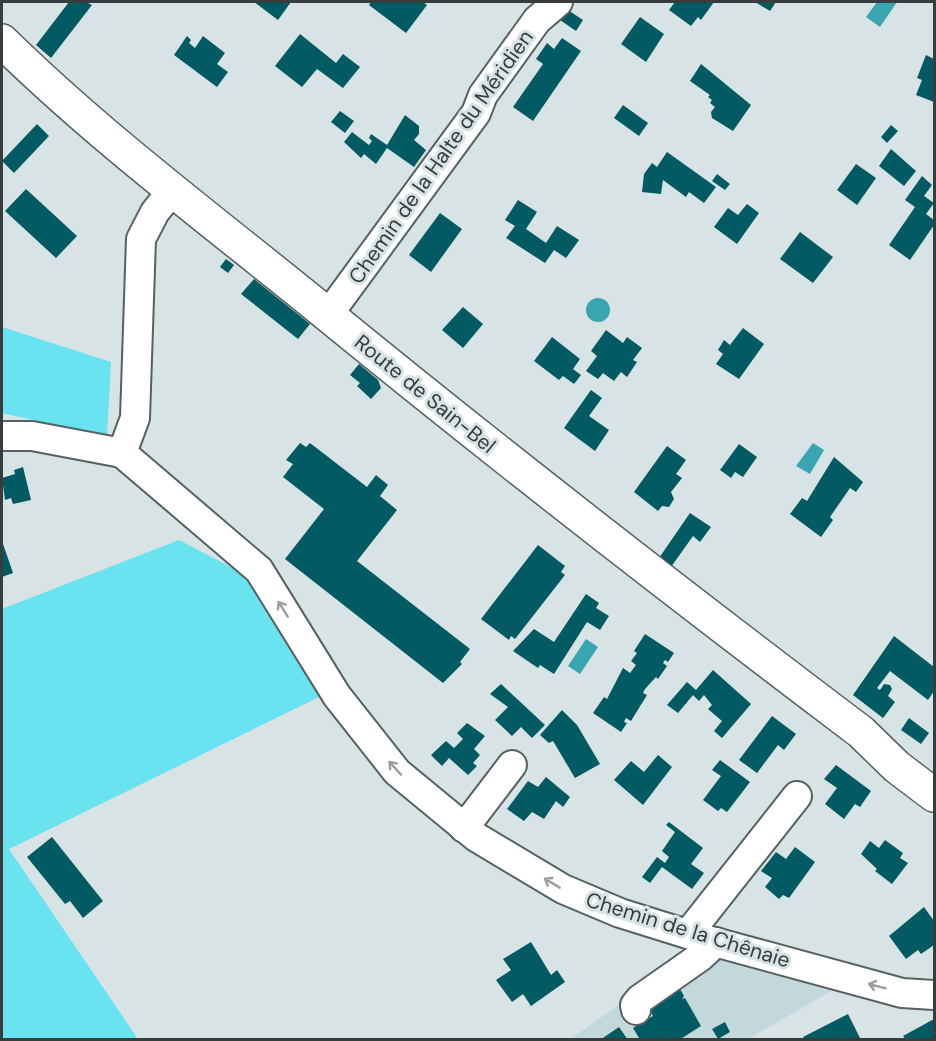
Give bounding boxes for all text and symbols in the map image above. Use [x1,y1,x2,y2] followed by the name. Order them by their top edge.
[342,24,540,290] street label: Chemin de la Halte du Méridien
[349,328,501,460] street label: Route de Sain-Bel
[277,601,289,618] one-way arrow
[388,761,402,776] one-way arrow
[544,876,561,888] one-way arrow
[582,886,794,974] street label: Chemin de la Chênaie
[868,979,887,991] one-way arrow

